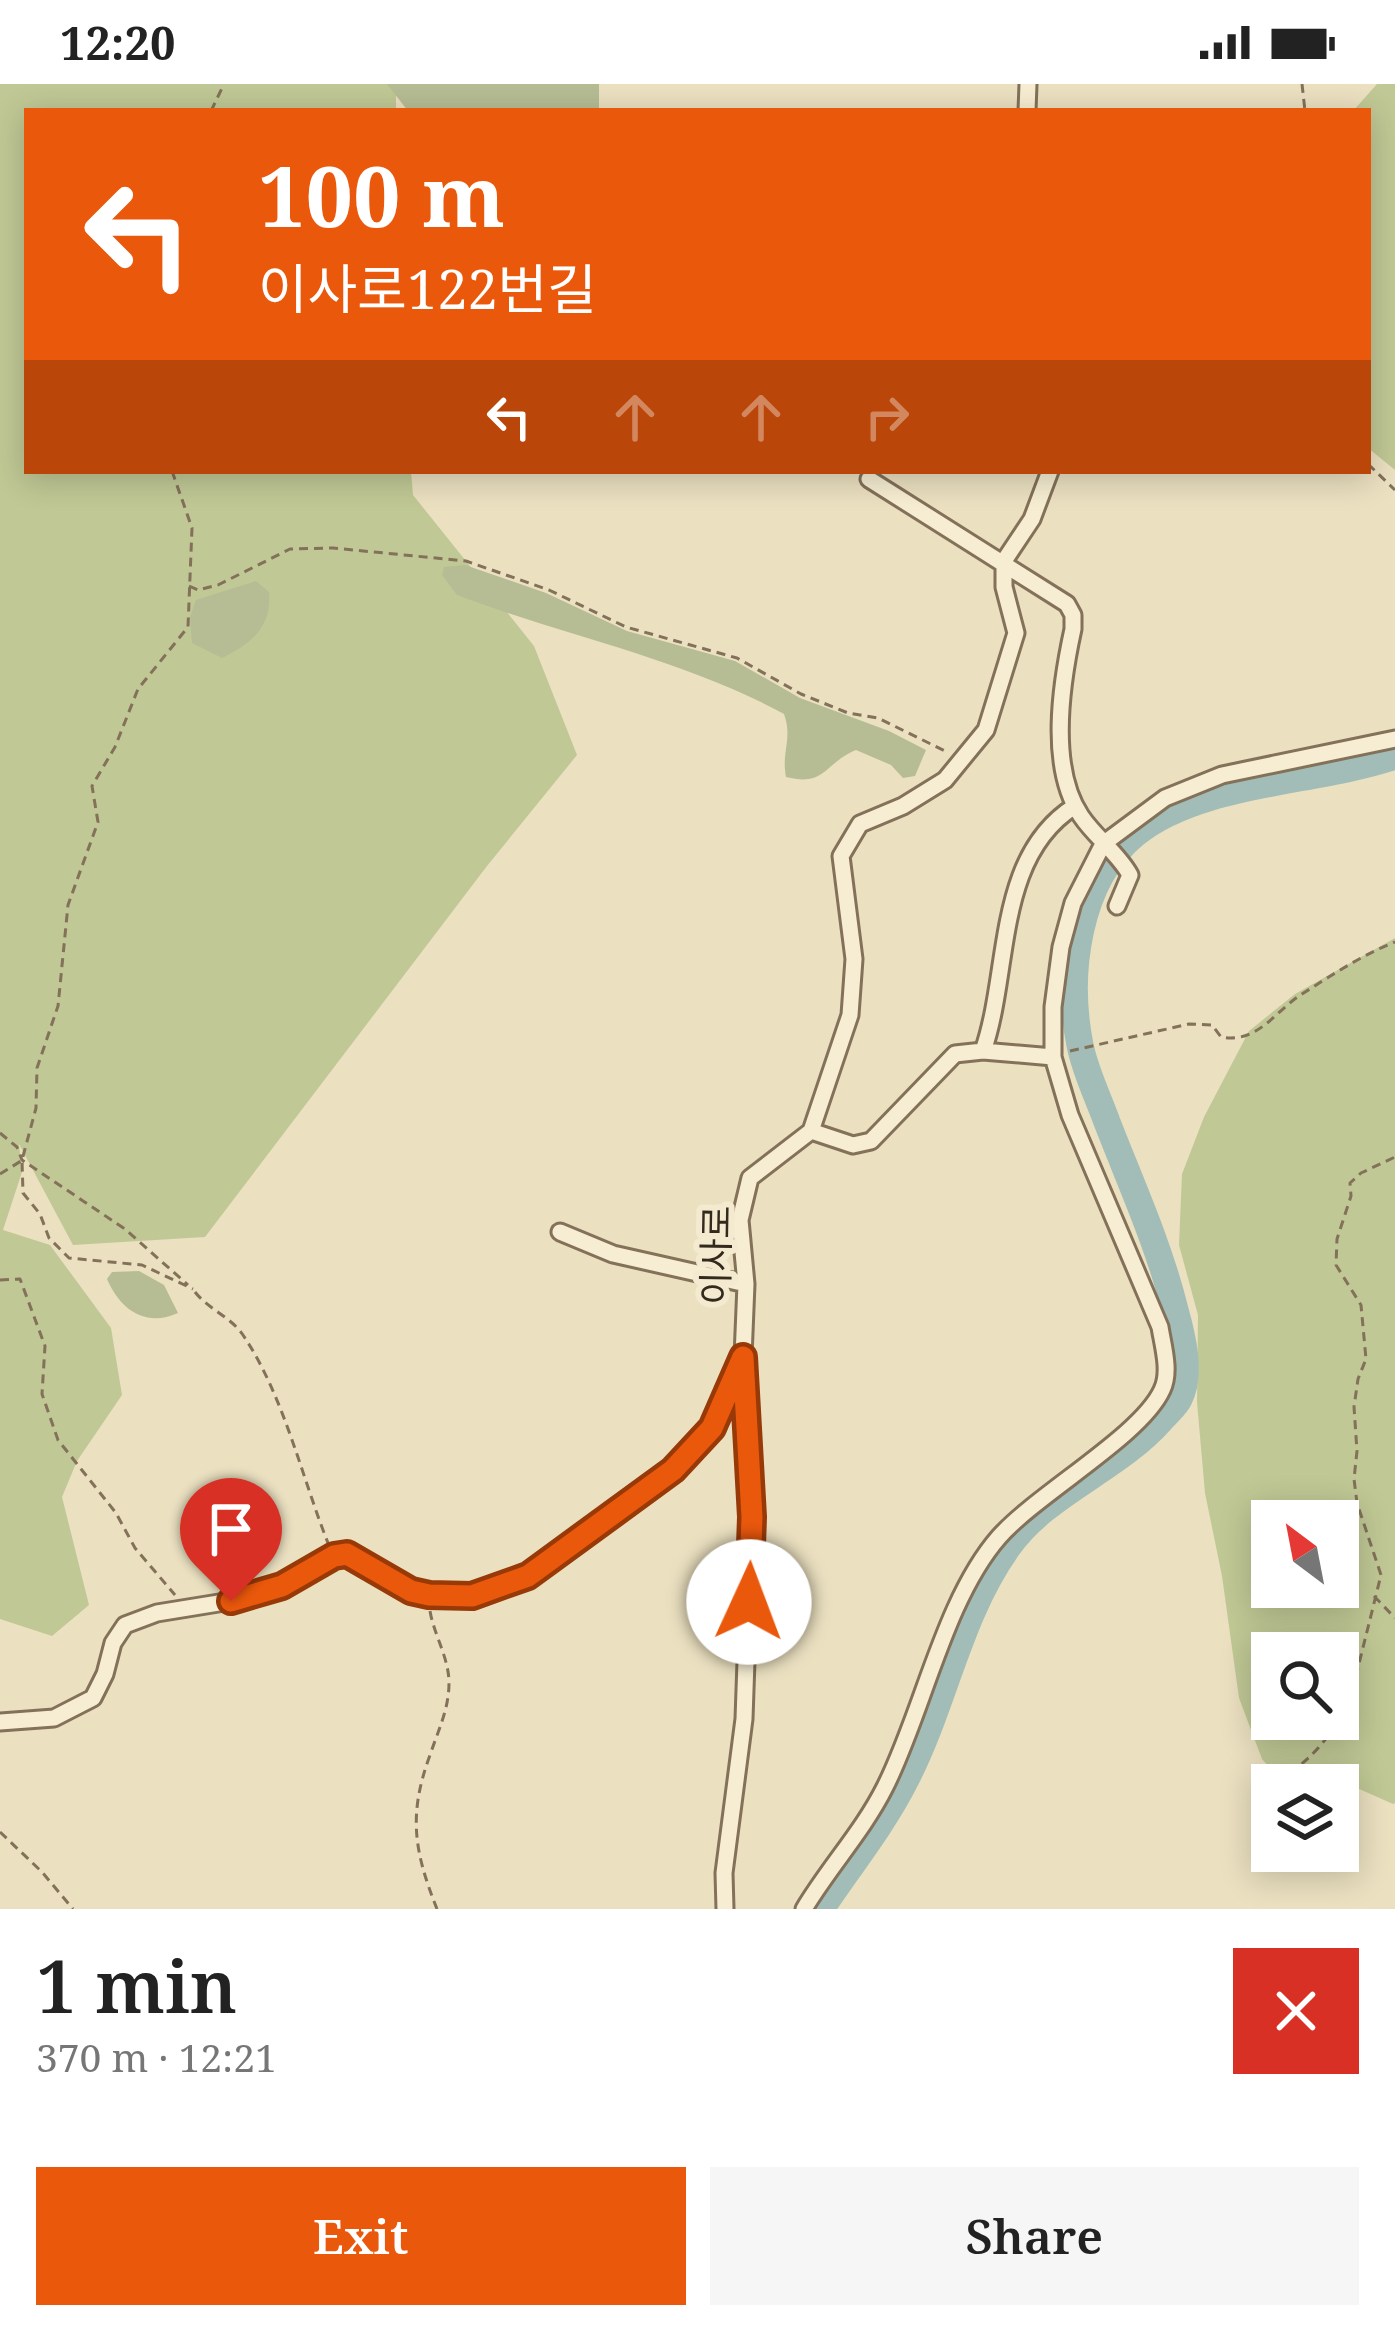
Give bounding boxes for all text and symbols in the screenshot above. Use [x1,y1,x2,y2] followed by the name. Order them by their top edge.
[60,12,175,73] text: 12:20
[258,137,505,252] text: 100 m
[60,156,216,312] icon: left
[258,251,597,325] text: 이사로122번길
[476,384,542,450] icon: left
[602,384,668,450] icon: ahead
[728,384,794,450] icon: ahead
[854,384,920,450] icon: right
[690,1205,741,1305] street label: 이사로
[180,1478,282,1601] pin
[198,1496,264,1562] icon: arrive
[1251,1500,1359,1608] north arrow
[1251,1500,1359,1872] map controls
[686,1539,812,1665] position arrow
[1251,1632,1359,1740] button: search
[1251,1764,1359,1872] button: layers
[36,1936,237,2034] text: 1 min
[1233,1948,1359,2074] button: close
[36,2030,277,2083] text: 370 m · 12:21
[36,2167,686,2305] button: Exit
[710,2167,1359,2305] button: Share

